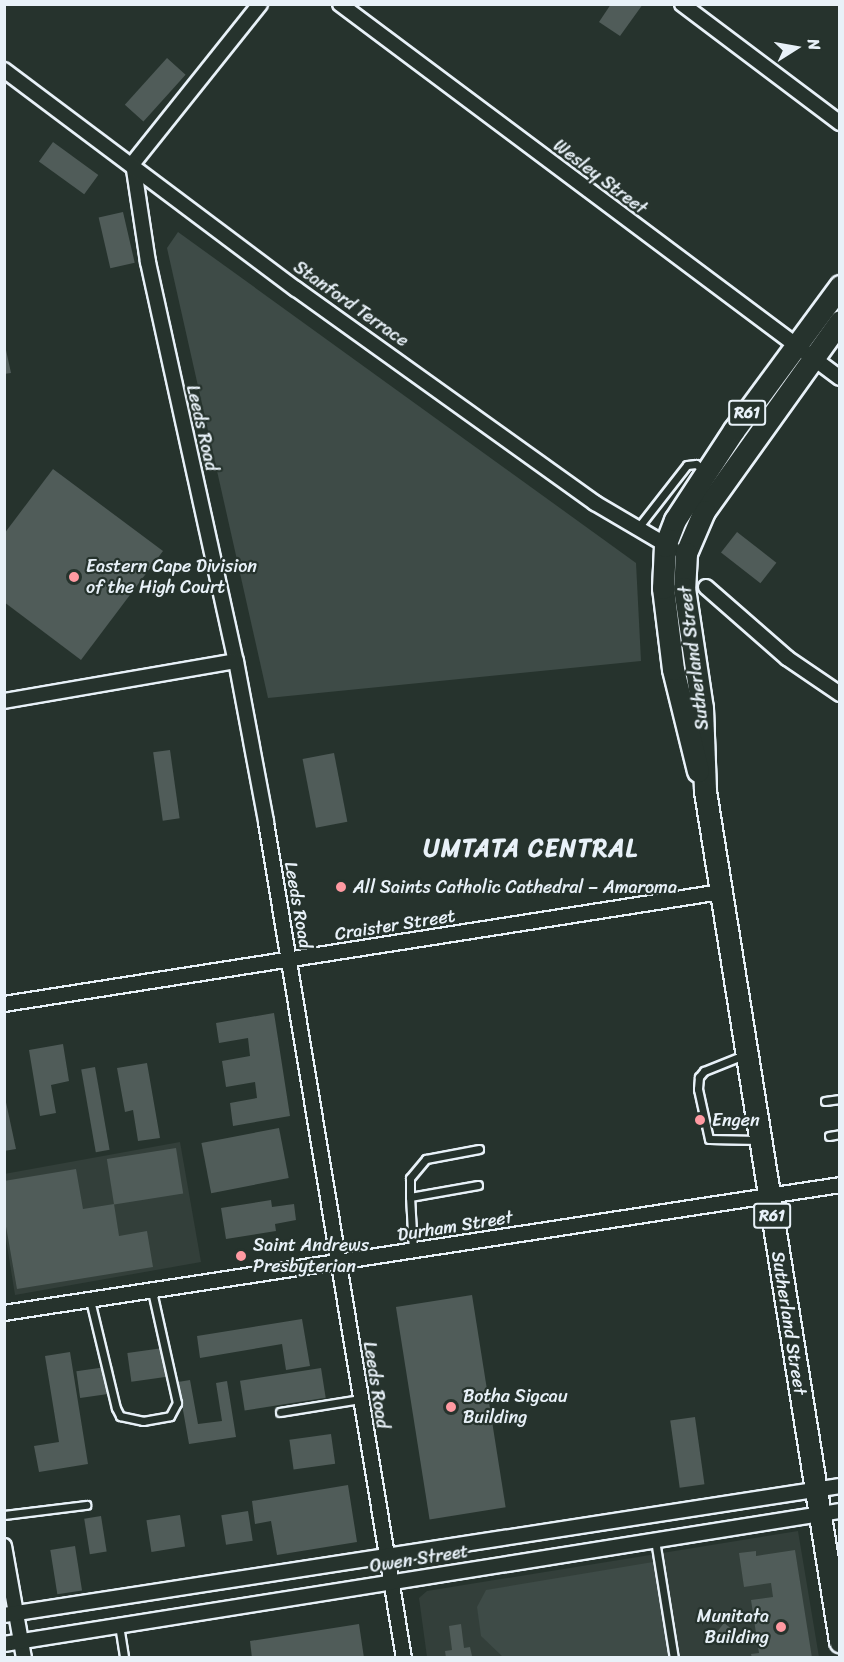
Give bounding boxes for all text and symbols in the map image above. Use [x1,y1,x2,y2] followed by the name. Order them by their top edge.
[766,18,826,78] north arrow
[799,36,829,53] text: N
[549,135,651,219] street label: Wesley Street
[289,256,413,352] street label: Stanford Terrace
[182,383,222,473] street label: Leeds Road
[728,400,766,426] road number: R61
[86,556,257,598] place label: Eastern Cape Division of the High Court
[67,570,81,584] marker: Eastern Cape Division of the High Court
[674,585,714,731] street label: Sutherland Street
[425,835,637,863] district label: UMTATA CENTRAL
[280,860,316,950] street label: Leeds Road
[353,876,677,898] place label: All Saints Catholic Cathedral – Amaroma
[334,880,348,894] marker: All Saints Catholic Cathedral – Amaroma
[333,905,457,945] street label: Craister Street
[712,1109,760,1131] place label: Engen
[693,1113,707,1127] marker: Engen
[752,1203,792,1229] road number: R61
[395,1206,515,1246] street label: Durham Street
[253,1235,369,1278] place label: Saint Andrews Presbyterian
[234,1249,248,1263] marker: Saint Andrews Presbyterian
[767,1250,811,1396] street label: Sutherland Street
[358,1340,394,1430] street label: Leeds Road
[463,1386,568,1428] place label: Botha Sigcau Building
[444,1400,458,1414] marker: Botha Sigcau Building
[368,1541,470,1577] street label: Owen Street
[697,1606,769,1648] place label: Munitata Building
[774,1620,788,1634] marker: Munitata Building

